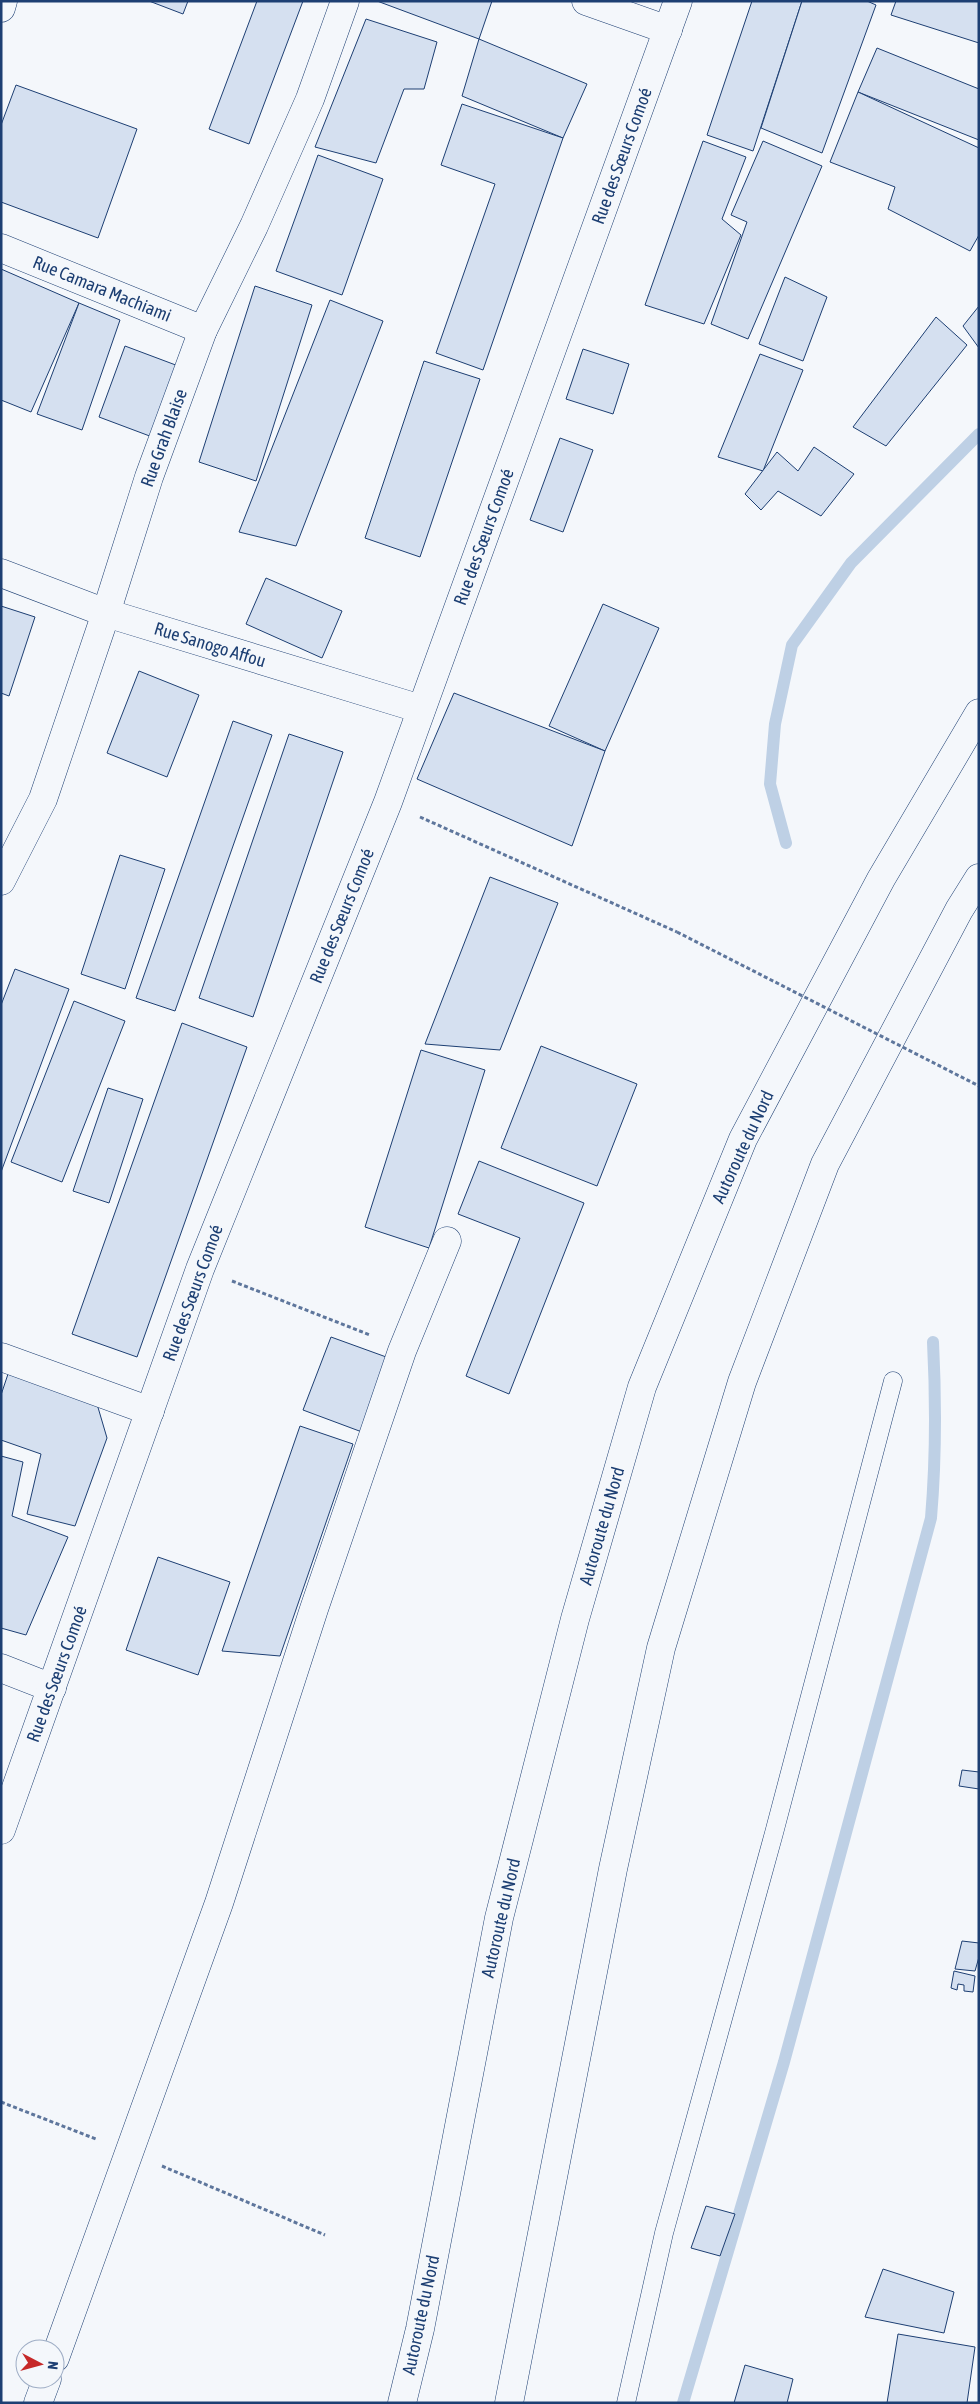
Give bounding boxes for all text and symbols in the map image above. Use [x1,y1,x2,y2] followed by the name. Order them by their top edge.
[587,85,656,227] street label: Rue des Sœurs Comoé
[30,251,174,326] street label: Rue Camara Machiami
[136,386,191,490] street label: Rue Grah Blaise
[449,466,518,608] street label: Rue des Sœurs Comoé
[152,618,268,671] street label: Rue Sanogo Affou
[305,845,378,986] street label: Rue des Sœurs Comoé
[707,1087,778,1206] street label: Autoroute du Nord
[158,1222,227,1364] street label: Rue des Sœurs Comoé
[575,1464,628,1587] street label: Autoroute du Nord
[22,1603,91,1745] street label: Rue des Sœurs Comoé
[477,1856,524,1980] street label: Autoroute du Nord
[398,2253,443,2377] street label: Autoroute du Nord
[15,2339,65,2389] north arrow
[45,2360,61,2370] text: N

